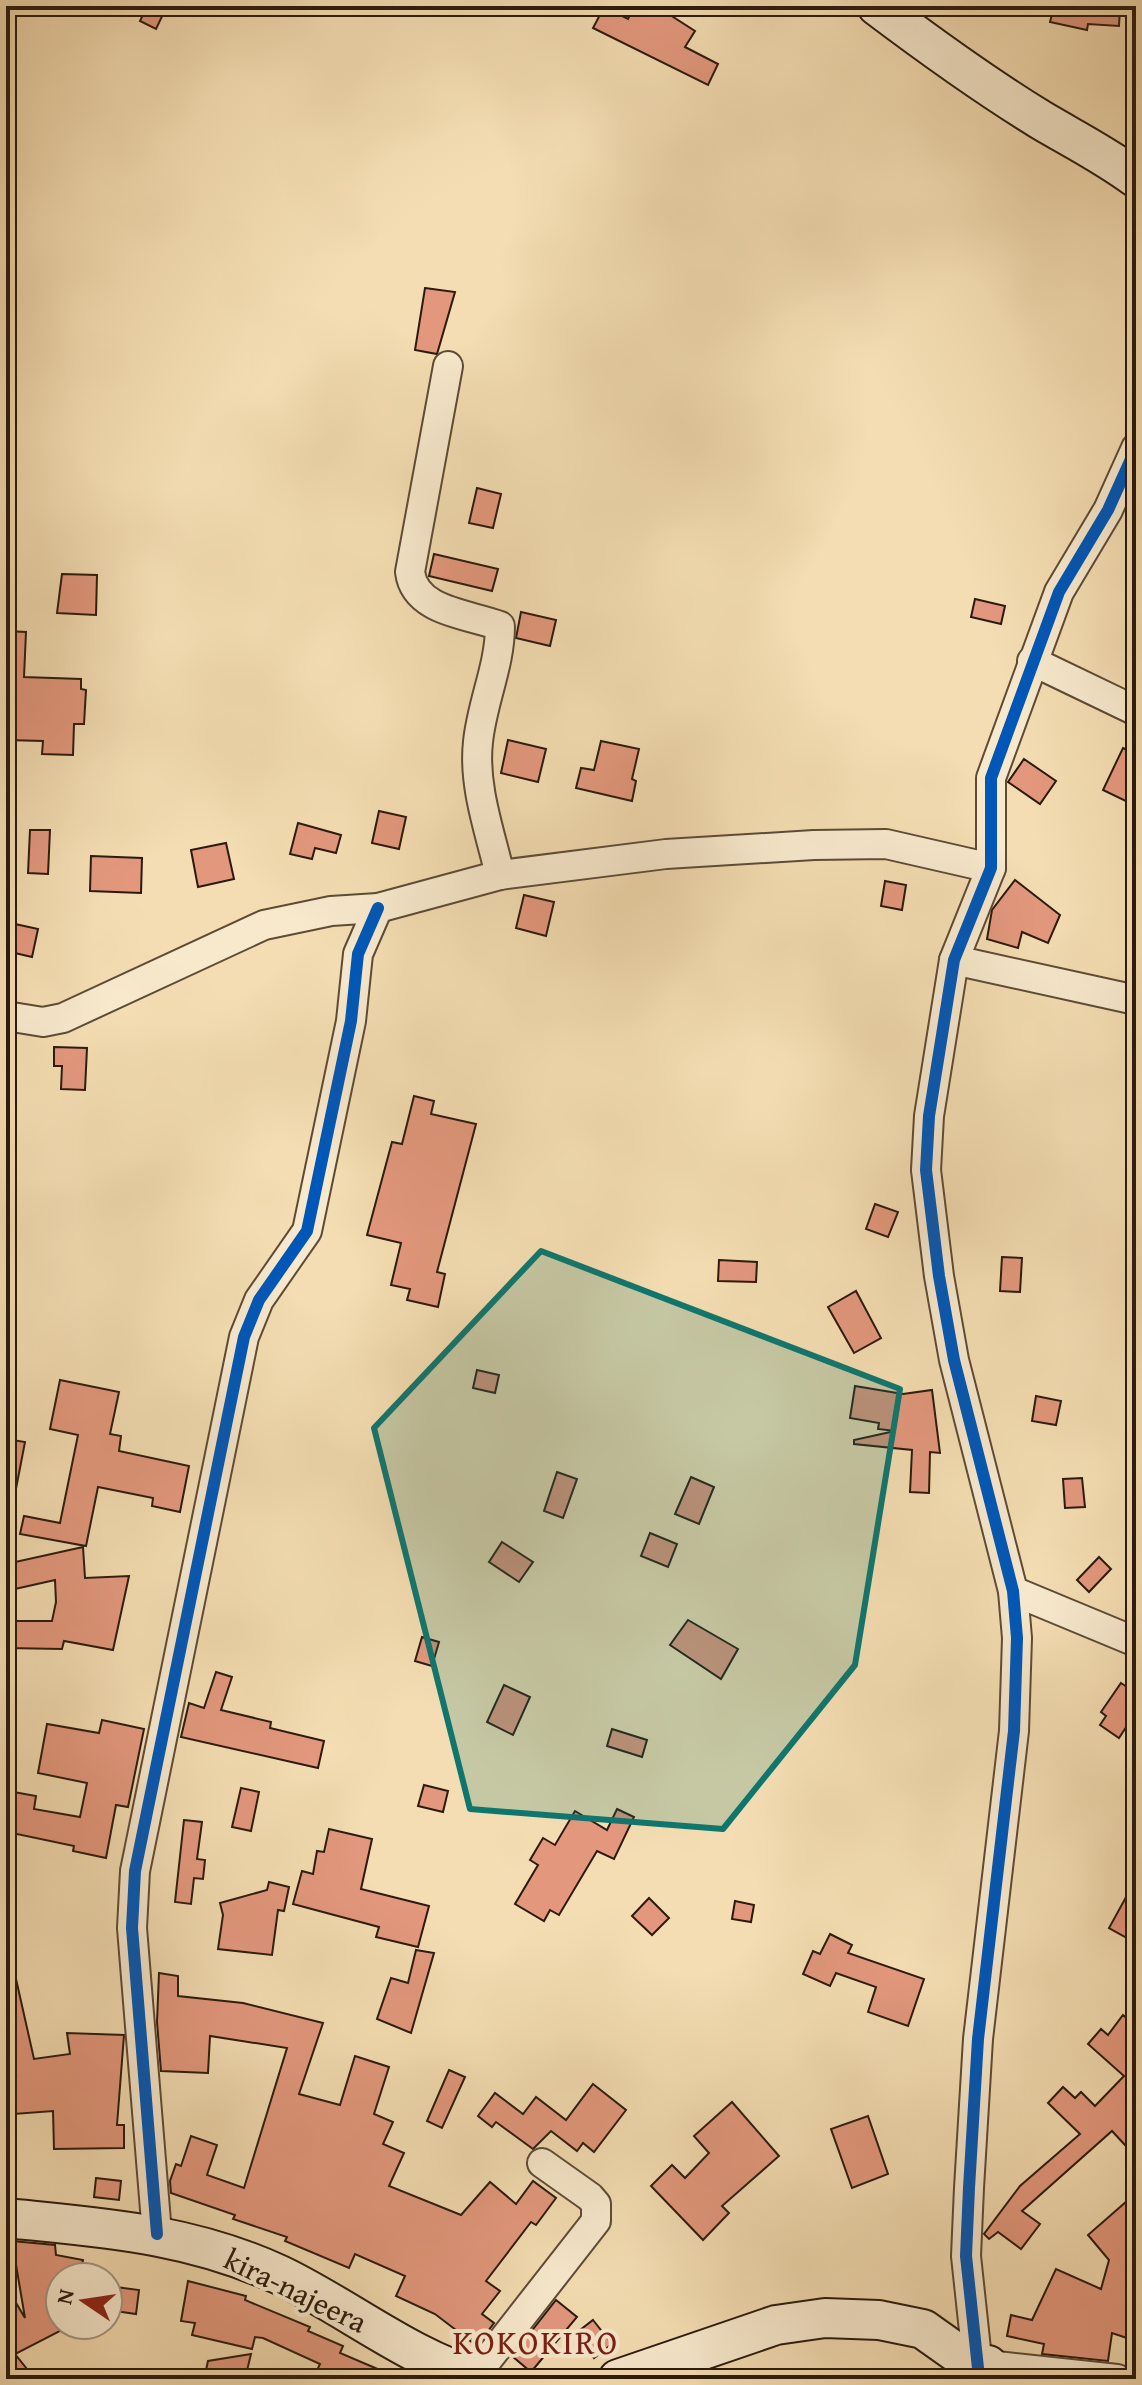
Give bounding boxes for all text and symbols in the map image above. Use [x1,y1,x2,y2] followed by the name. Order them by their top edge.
[217,2237,375,2343] street label: kira-najeera
[44,2261,124,2341] north arrow
[47,2285,82,2307] text: N
[453,2317,619,2366] district label: KOKOKIRO

